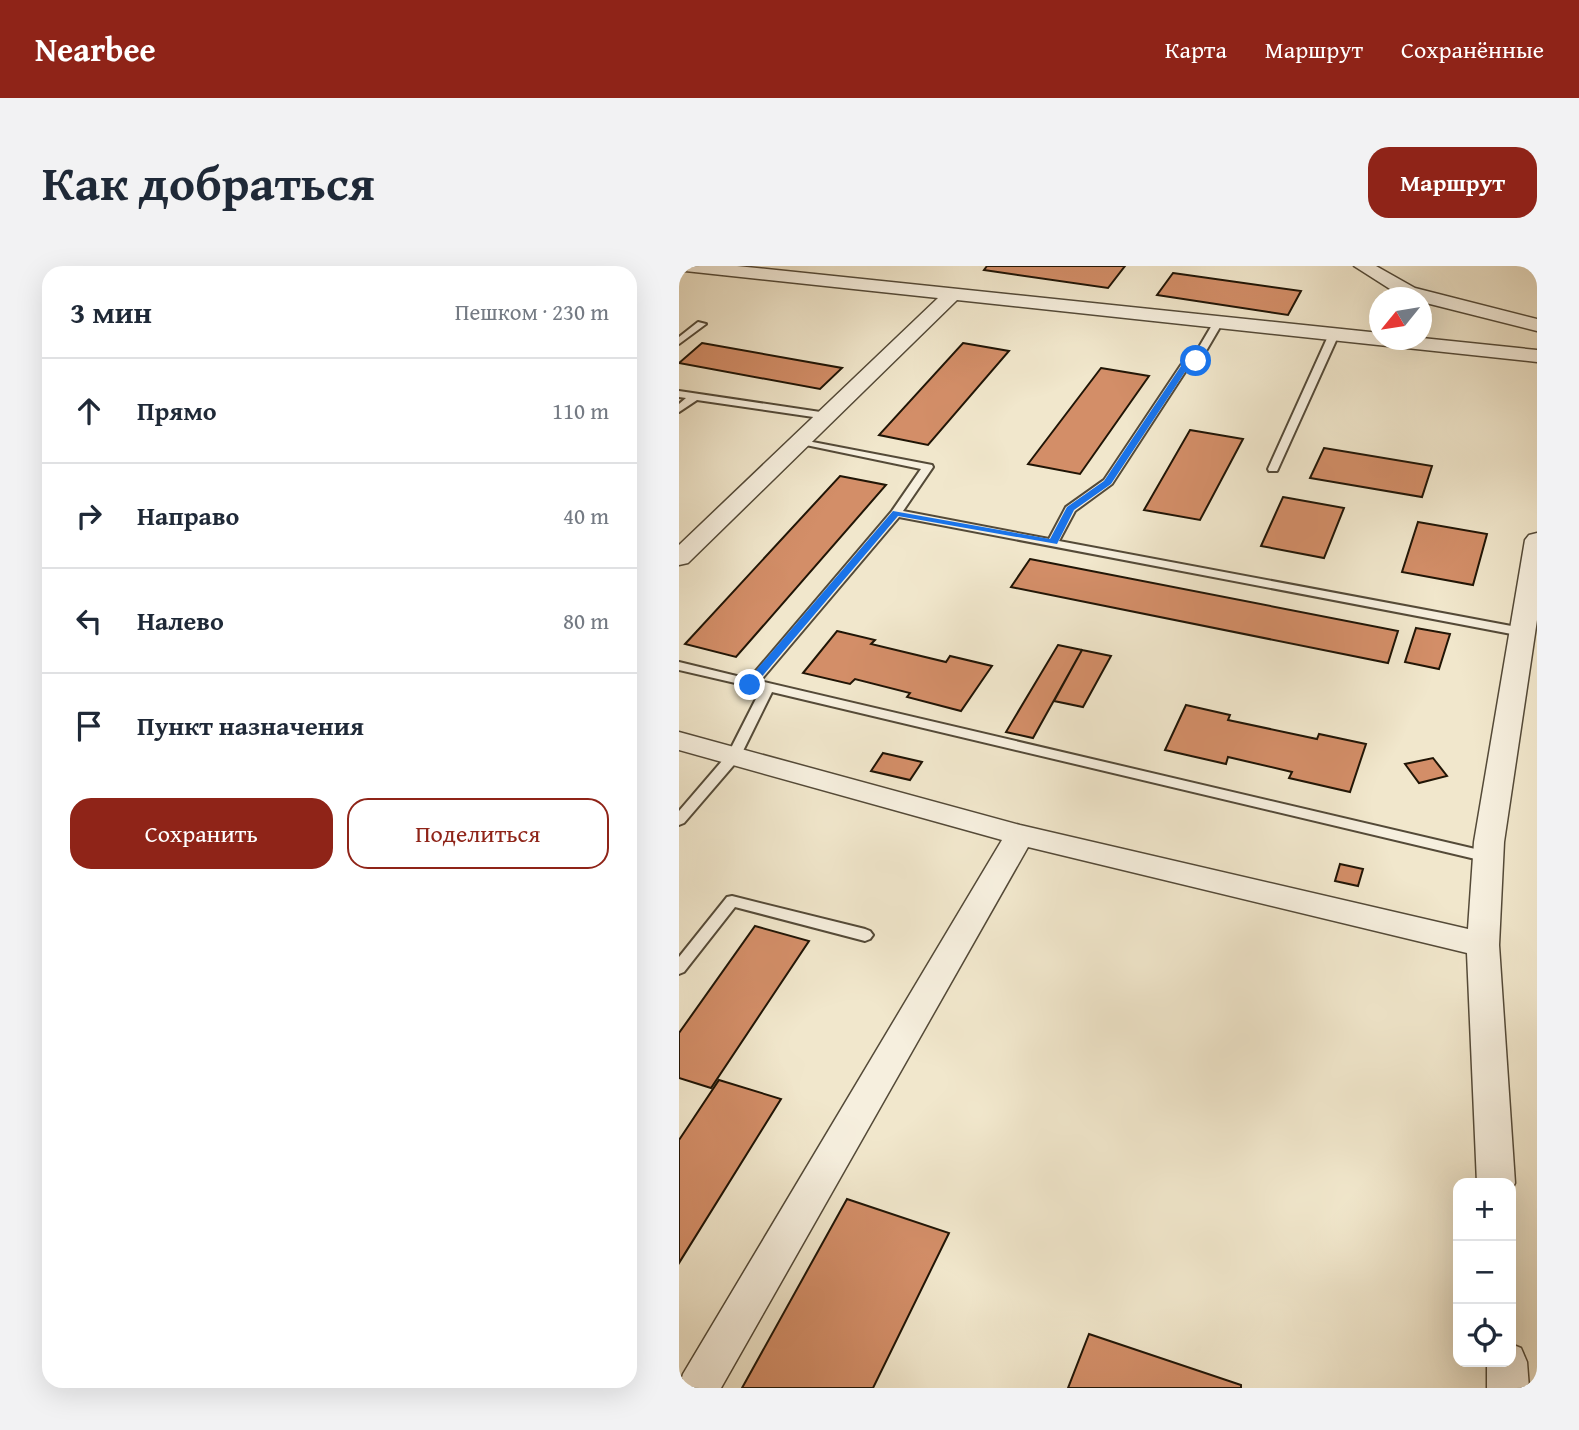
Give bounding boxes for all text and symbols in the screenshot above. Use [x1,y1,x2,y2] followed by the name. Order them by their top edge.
[35,25,156,73] text: Nearbee
[1165,32,1227,67] text: Карта
[1265,32,1363,67] text: Маршрут
[1401,32,1544,67] text: Сохранённые
[42,146,375,218] text: Как добраться
[1368,147,1537,218] button: Маршрут
[1369,287,1432,350] north arrow
[70,290,152,334] text: 3 мин
[455,295,609,328] text: Пешком · 230 m
[1180,345,1211,376] route start
[137,391,217,430] text: Прямо
[70,392,108,430] icon: ahead
[552,394,609,427] text: 110 m
[137,496,239,535] text: Направо
[70,497,108,535] icon: right
[563,499,609,532] text: 40 m
[137,601,224,640] text: Налево
[70,602,108,640] icon: left
[563,604,609,637] text: 80 m
[734,669,765,700] route end
[137,706,364,745] text: Пункт назначения
[70,707,108,745] icon: arrive
[70,798,333,869] button: Сохранить
[347,798,609,869] button: Поделиться
[1453,1178,1516,1367] map controls
[1453,1178,1516,1241] button: +
[1453,1241,1516,1304] button: −
[1453,1304,1516,1367] button: locate

